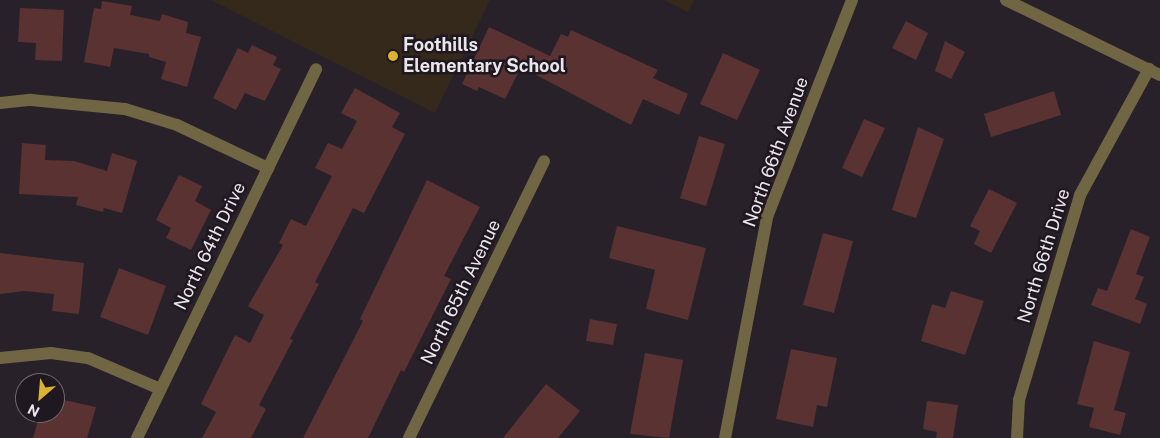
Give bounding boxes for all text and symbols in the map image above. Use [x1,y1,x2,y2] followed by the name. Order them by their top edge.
[403,35,566,78] place label: Foothills Elementary School
[387,50,399,62] marker: Foothills Elementary School
[739,74,813,230] street label: North 66th Avenue
[170,179,250,313] street label: North 64th Drive
[1013,186,1075,326] street label: North 66th Drive
[417,216,505,368] street label: North 65th Avenue
[15,373,65,423] north arrow
[25,401,42,420] text: N

